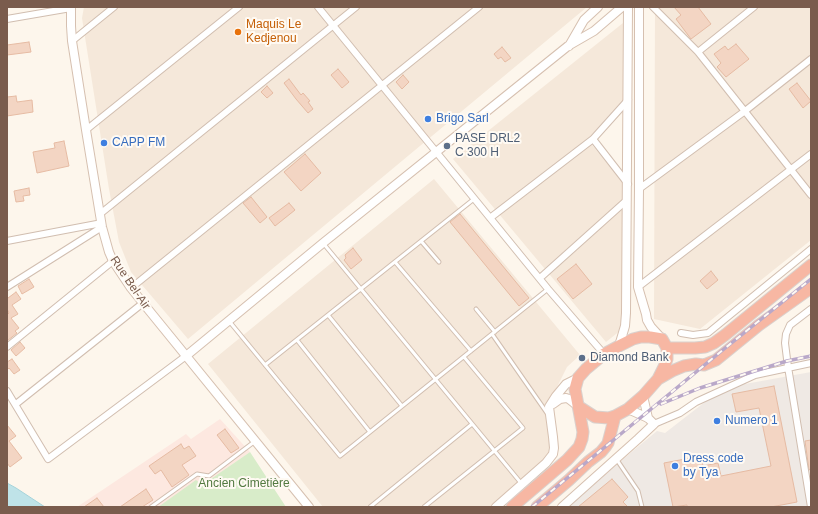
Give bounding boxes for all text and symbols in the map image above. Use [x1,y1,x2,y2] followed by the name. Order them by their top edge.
[246,18,301,46] place label: Maquis Le Kedjenou
[233,27,243,37] marker: Maquis Le Kedjenou
[436,112,489,126] place label: Brigo Sarl
[423,114,433,124] marker: Brigo Sarl
[455,132,520,160] place label: PASE DRL2 C 300 H
[112,136,165,150] place label: CAPP FM
[99,138,109,148] marker: CAPP FM
[442,141,452,151] marker: PASE DRL2 C 300 H
[107,254,153,312] street label: Rue Bel-Air
[590,351,669,365] place label: Diamond Bank
[577,353,587,363] marker: Diamond Bank
[725,414,778,428] place label: Numero 1
[712,416,722,426] marker: Numero 1
[683,452,744,480] place label: Dress code by Tya
[670,461,680,471] marker: Dress code by Tya
[198,477,290,491] park label: Ancien Cimetière

